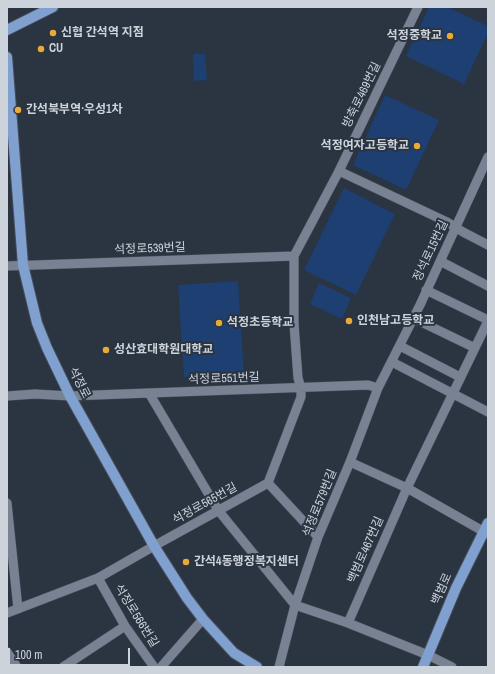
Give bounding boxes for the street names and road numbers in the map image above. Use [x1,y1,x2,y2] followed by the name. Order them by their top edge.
[340,60,384,130] street label: 방축로469번길
[410,218,452,284] street label: 정석로15번길
[114,241,186,257] street label: 석정로539번길
[65,365,93,401] street label: 석정로
[188,371,260,387] street label: 석정로551번길
[300,467,340,539] street label: 석정로579번길
[170,480,240,528] street label: 석정로565번길
[345,514,387,586] street label: 백범로467번길
[429,571,455,607] street label: 백범로
[111,582,161,650] street label: 석정로566번길

